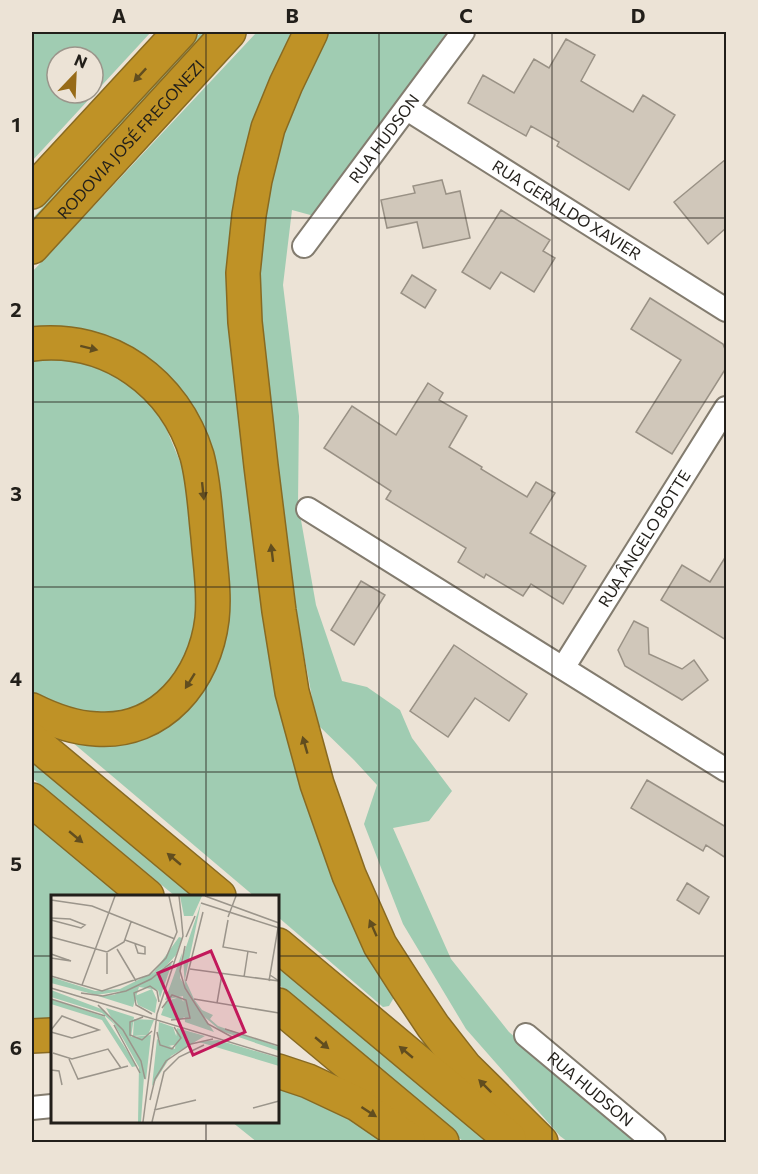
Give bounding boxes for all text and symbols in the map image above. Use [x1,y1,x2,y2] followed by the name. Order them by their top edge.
[112,3,126,27] text: A
[285,3,299,27] text: B
[459,3,473,27] text: C
[631,3,645,27] text: D
[45,45,105,105] north arrow
[52,56,208,222] street label: RODOVIA JOSÉ FREGONEZI
[133,67,147,82] one-way arrow
[344,90,423,186] street label: RUA HUDSON
[11,112,21,136] text: 1
[489,155,645,263] street label: RUA GERALDO XAVIER
[10,297,22,321] text: 2
[80,344,99,354] one-way arrow
[594,466,694,610] street label: RUA ÂNGELO BOTTE
[10,481,22,505] text: 3
[198,482,208,501] one-way arrow
[268,544,277,563] one-way arrow
[10,666,22,690] text: 4
[185,673,196,689] one-way arrow
[300,736,310,754] one-way arrow
[68,830,83,843] one-way arrow
[10,851,22,875] text: 5
[167,853,182,866] one-way arrow
[51,895,279,1123] inset map
[368,919,377,936] one-way arrow
[10,1035,22,1059] text: 6
[314,1036,330,1049] one-way arrow
[399,1046,414,1059] one-way arrow
[544,1047,637,1130] street label: RUA HUDSON
[478,1080,492,1094] one-way arrow
[361,1106,377,1117] one-way arrow

